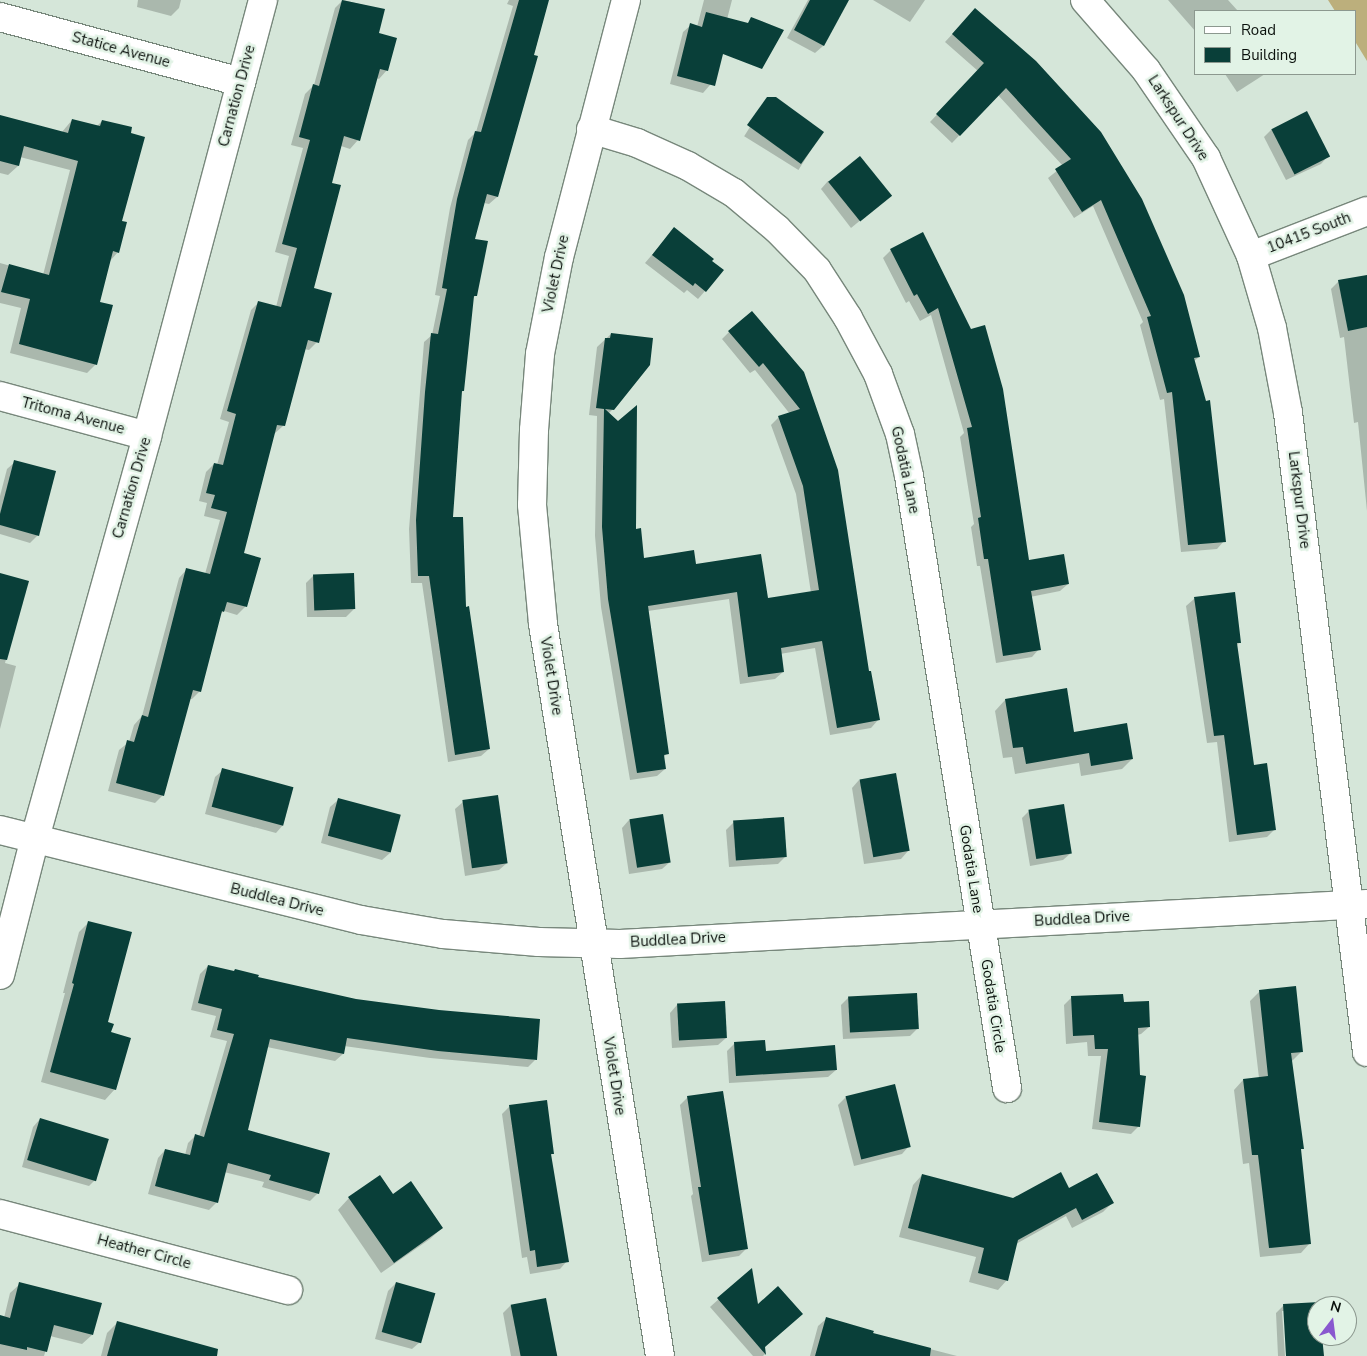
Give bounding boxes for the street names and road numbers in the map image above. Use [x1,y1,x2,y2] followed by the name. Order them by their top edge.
[70,28,172,72] street label: Statice Avenue
[215,43,259,149] street label: Carnation Drive
[1144,72,1212,164] street label: Larkspur Drive
[1264,209,1354,257] street label: 10415 South
[539,233,573,315] street label: Violet Drive
[20,394,126,438] street label: Tritoma Avenue
[887,425,923,515] street label: Godatia Lane
[109,435,155,541] street label: Carnation Drive
[1284,450,1314,550] street label: Larkspur Drive
[536,635,566,717] street label: Violet Drive
[955,824,987,914] street label: Godatia Lane
[228,880,326,920] street label: Buddlea Drive
[1034,908,1130,930] street label: Buddlea Drive
[630,929,726,951] street label: Buddlea Drive
[977,958,1009,1054] street label: Godatia Circle
[599,1035,629,1117] street label: Violet Drive
[95,1231,193,1273] street label: Heather Circle

